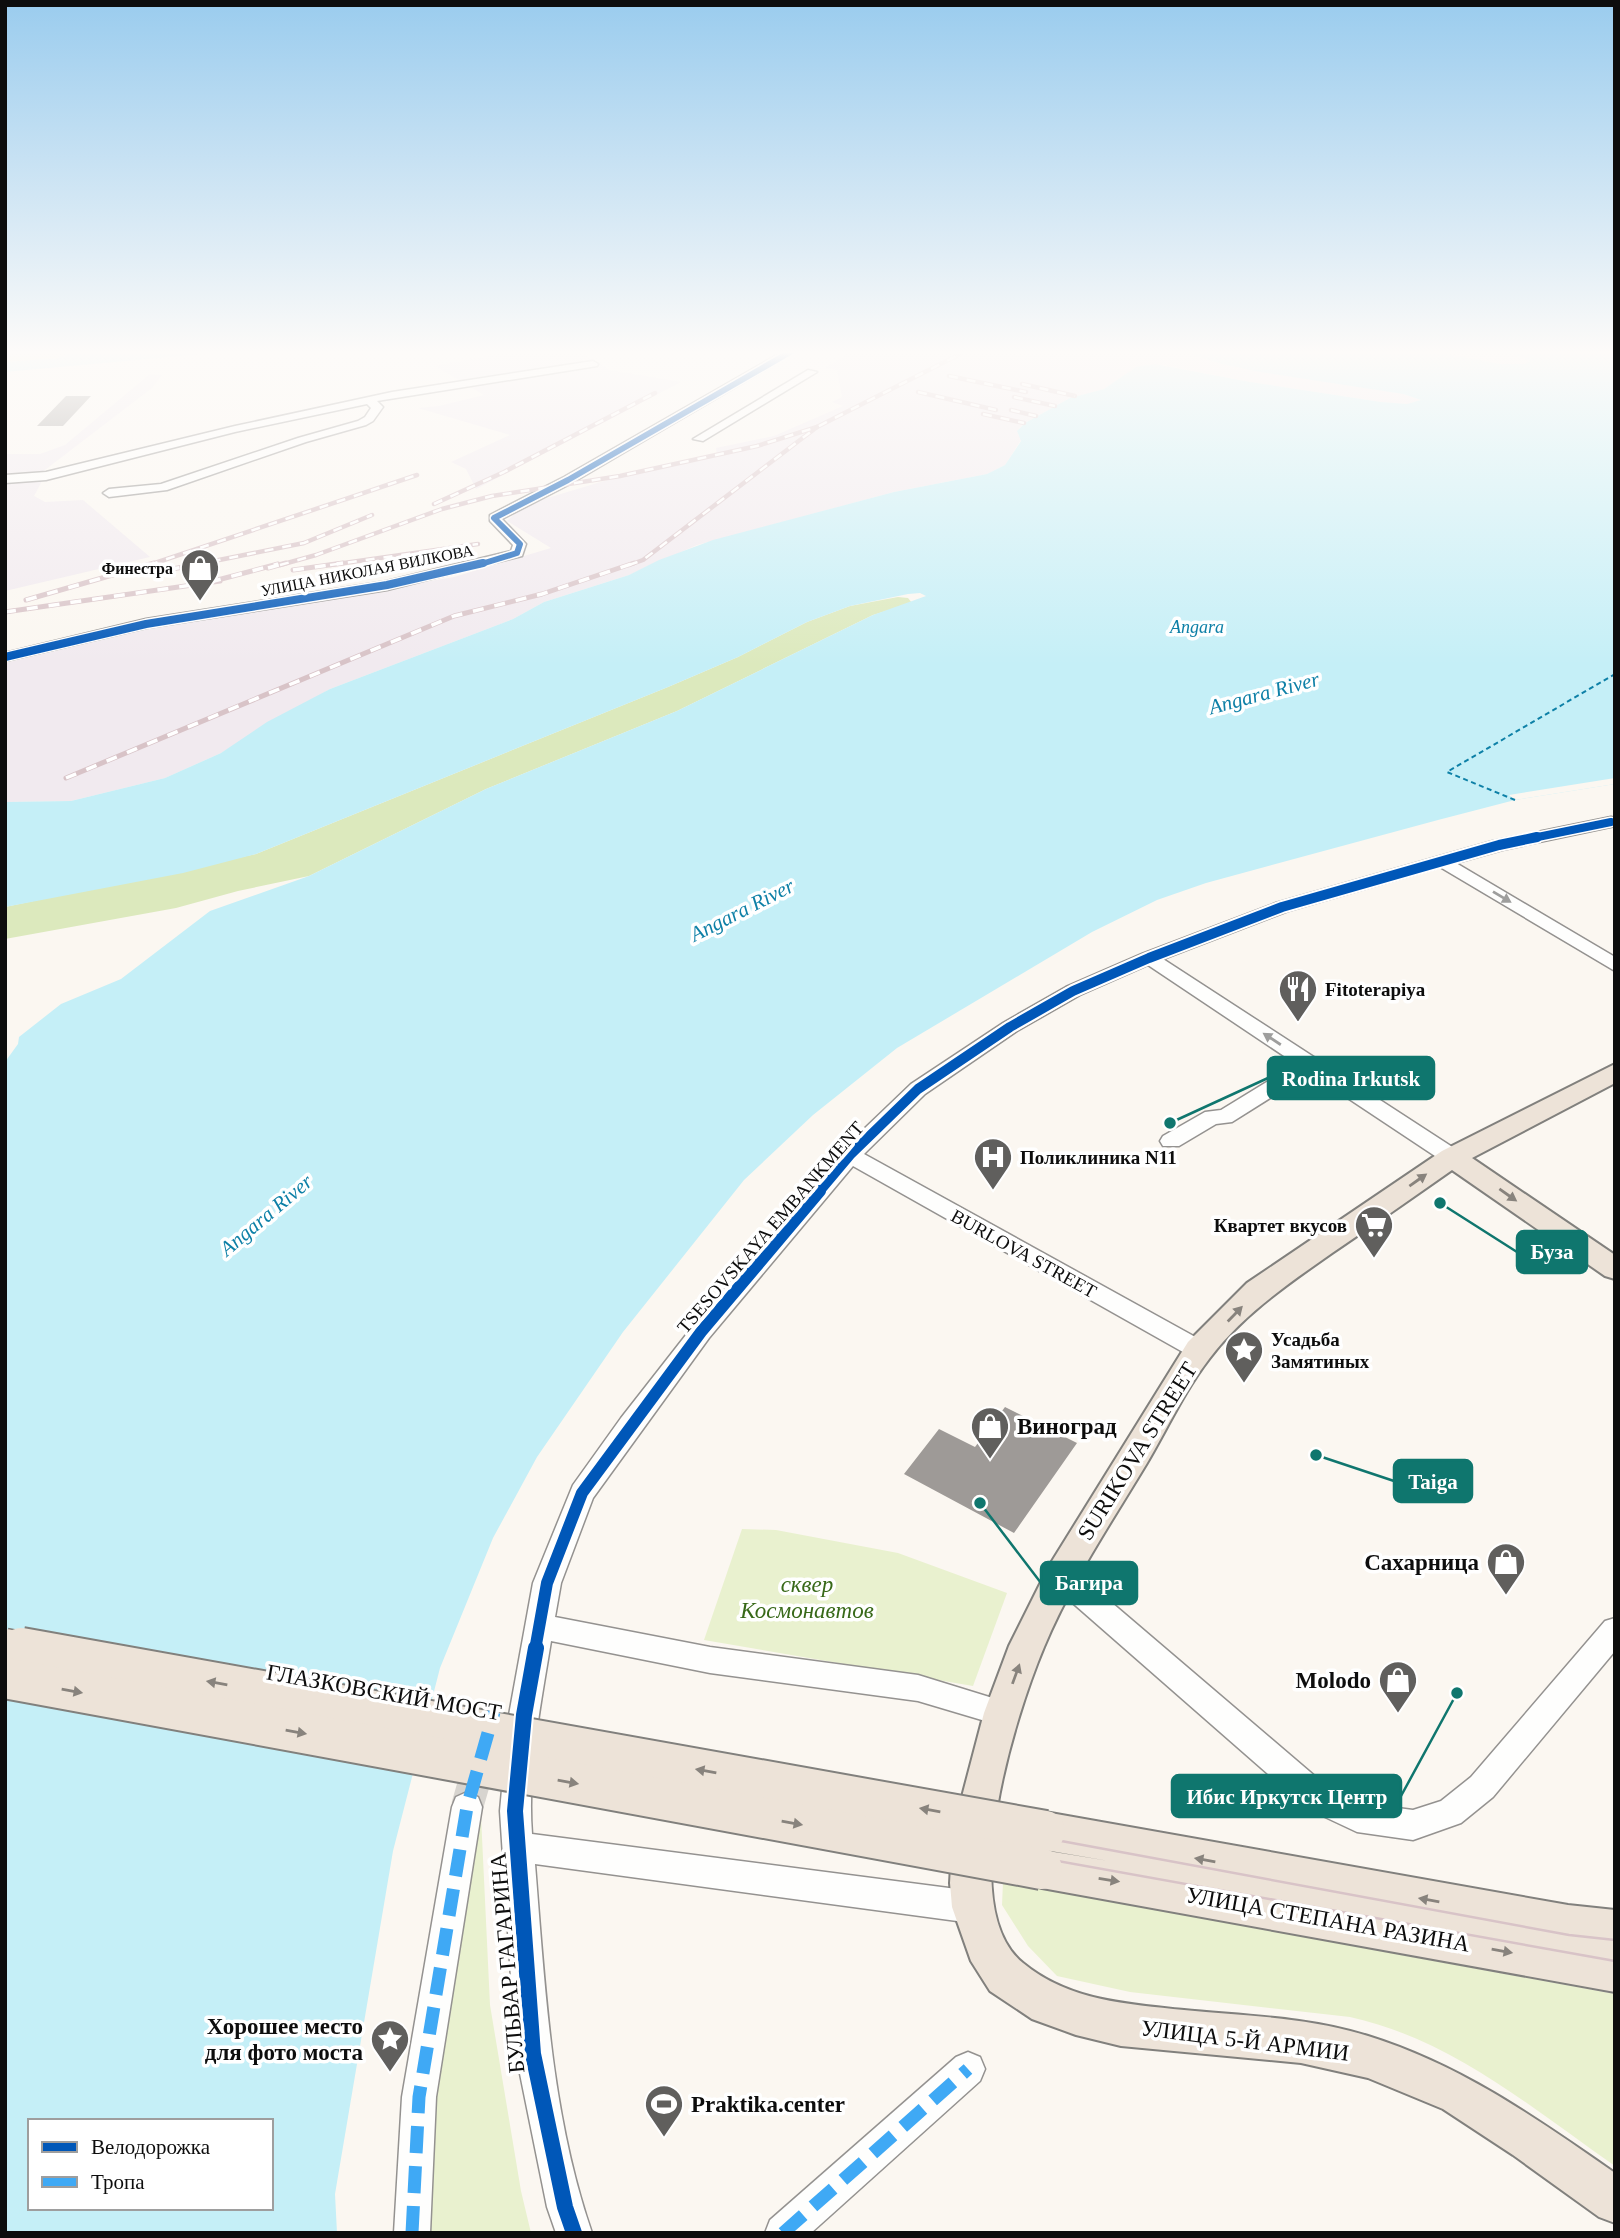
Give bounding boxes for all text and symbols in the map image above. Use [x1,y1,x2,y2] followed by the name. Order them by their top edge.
[259,541,476,600] street label: УЛИЦА НИКОЛАЯ ВИЛКОВА
[179,547,221,602] shop icon: Финестра
[101,560,173,578] place label: Финестра
[1169,617,1224,637] water label: Angara
[1204,666,1323,720] water label: Angara River
[684,873,799,947] water label: Angara River
[1492,891,1511,903] one-way arrow
[1277,968,1319,1023] restaurant icon: Fitoterapiya
[1325,979,1426,1000] place label: Fitoterapiya
[1262,1032,1282,1045] one-way arrow
[1268,1057,1434,1099] callout: Rodina Irkutsk
[1282,1067,1420,1091] text: Rodina Irkutsk
[673,1117,868,1337] street label: TSESOVSKAYA EMBANKMENT
[972,1136,1014,1191] hospital icon: Поликлиника N11
[1020,1147,1177,1168] place label: Поликлиника N11
[213,1169,318,1262] water label: Angara River
[1409,1173,1427,1187] one-way arrow
[1499,1188,1517,1202] one-way arrow
[1353,1204,1395,1259] supermarket icon: Квартет вкусов
[947,1205,1100,1302] street label: BURLOVA STREET
[1214,1215,1347,1236] place label: Квартет вкусов
[1517,1231,1587,1273] callout: Буза
[1531,1240,1574,1264] text: Буза
[1227,1305,1244,1322] one-way arrow
[1223,1329,1265,1384] place icon: Усадьба Замятиных
[1271,1329,1370,1372] place label: Усадьба Замятиных
[1073,1358,1202,1545] street label: SURIKOVA STREET
[969,1405,1011,1460] shop icon: Виноград
[1017,1414,1117,1439] place label: Виноград
[1394,1460,1472,1502] callout: Taiga
[1408,1470,1458,1494] text: Taiga
[1485,1541,1527,1596] shop icon: Сахарница
[1364,1550,1479,1575] place label: Сахарница
[1041,1562,1137,1604] callout: Багира
[1055,1571,1124,1595] text: Багира
[739,1572,874,1623] park label: сквер Космонавтов
[1377,1659,1419,1714] shop icon: Molodo
[265,1660,503,1725] street label: ГЛАЗКОВСКИЙ МОСТ
[1011,1663,1022,1684] one-way arrow
[1296,1668,1371,1693] place label: Molodo
[206,1678,228,1689] one-way arrow
[61,1686,83,1697] one-way arrow
[285,1727,307,1738] one-way arrow
[695,1765,717,1776] one-way arrow
[1172,1775,1401,1817] callout: Ибис Иркутск Центр
[557,1777,579,1788] one-way arrow
[1186,1785,1388,1809] text: Ибис Иркутск Центр
[919,1805,941,1816] one-way arrow
[781,1818,803,1829] one-way arrow
[485,1851,530,2074] street label: БУЛЬВАР ГАГАРИНА
[1194,1854,1216,1865] one-way arrow
[1098,1875,1120,1886] one-way arrow
[1184,1882,1472,1957] street label: УЛИЦА СТЕПАНА РАЗИНА
[1418,1895,1440,1906] one-way arrow
[1491,1945,1513,1956] one-way arrow
[205,2014,363,2065] place label: Хорошее место для фото моста
[1139,2015,1350,2066] street label: УЛИЦА 5-Й АРМИИ
[369,2018,411,2073] place icon: Хорошее место для фото моста
[643,2083,685,2138] sports icon: Praktika.center
[691,2092,845,2117] place label: Praktika.center
[28,2119,273,2210] legend
[91,2135,211,2159] text: Велодорожка
[91,2170,145,2194] text: Тропа

